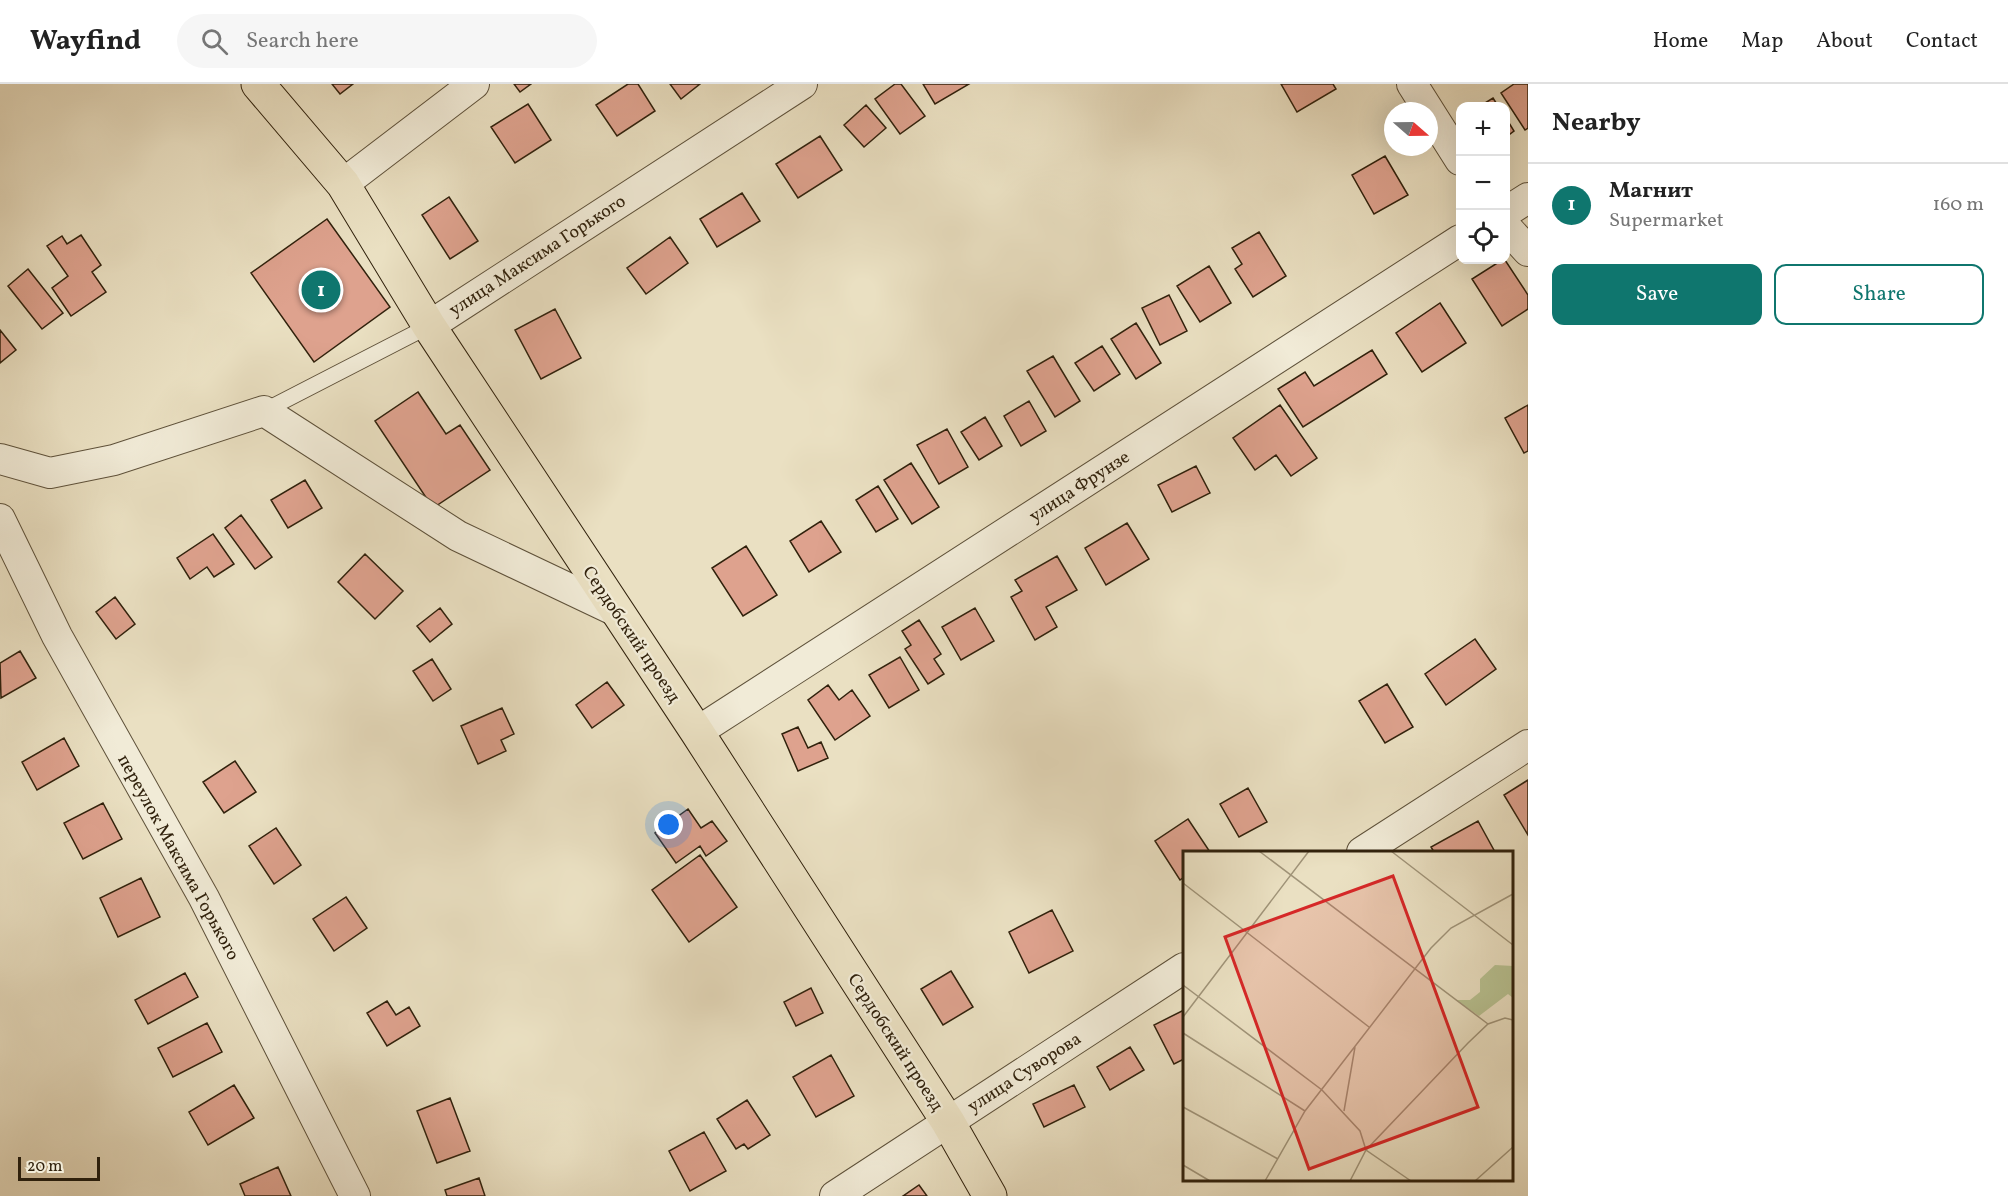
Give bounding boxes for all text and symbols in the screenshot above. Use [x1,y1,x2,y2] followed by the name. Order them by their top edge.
[177,14,597,68] search box
[30,22,141,61] text: Wayfind
[198,25,231,58] icon: search
[246,26,359,57] text: Search here
[1653,27,1708,56] text: Home
[1741,27,1783,56] text: Map
[1816,27,1873,56] text: About
[1906,27,1978,56] text: Contact
[1384,102,1438,156] north arrow
[1456,102,1510,264] map controls
[1456,102,1510,156] button: +
[1552,105,1641,141] text: Nearby
[1456,156,1510,210] button: −
[1609,176,1693,207] text: Магнит
[445,190,631,323] street label: улица Максима Горького
[1567,191,1576,219] text: 1
[1932,191,1984,219] text: 160 m
[1609,207,1724,235] text: Supermarket
[1456,210,1510,264] button: locate
[1552,264,1762,325] button: Save
[1774,264,1984,325] button: Share
[302,268,340,312] pin: 1
[1025,445,1135,529] street label: улица Фрунзе
[576,562,686,708] street label: Сердобский проезд
[111,750,245,965] street label: переулок Максима Горького
[654,810,683,839] your location
[1183,851,1513,1181] inset map
[841,969,949,1117] street label: Сердобский проезд
[963,1027,1087,1119] street label: улица Суворова
[18,1154,100,1182] scale bar
[27,1156,62,1178] text: 20 m

